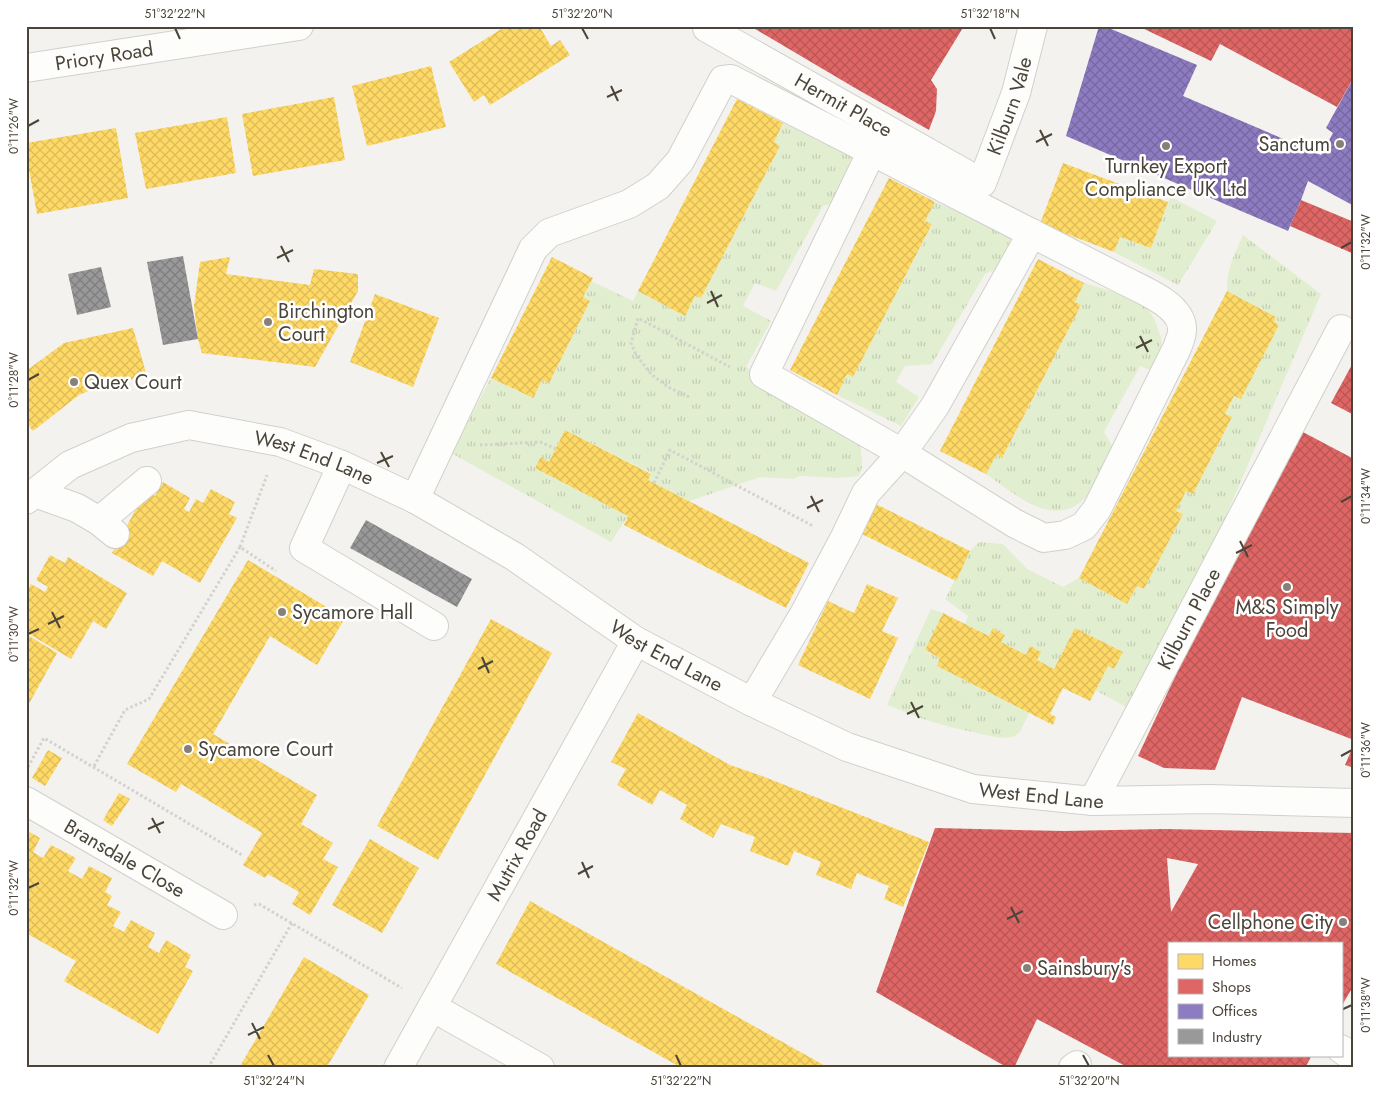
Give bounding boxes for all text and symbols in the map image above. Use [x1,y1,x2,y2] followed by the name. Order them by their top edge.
[145,5,205,23] text: 51°32'22"N
[551,5,613,23] text: 51°32'20"N
[960,5,1020,23] text: 51°32'18"N
[53,35,155,78] street label: Priory Road
[980,54,1040,159] street label: Kilburn Vale
[789,66,898,145] street label: Hermit Place
[5,98,23,154] text: 0°11'26"W
[1258,130,1330,159] place label: Sanctum
[1334,138,1346,150] marker: Sanctum
[1160,140,1172,152] marker: Turnkey Export Compliance UK Ltd
[1085,152,1247,204] place label: Turnkey Export Compliance UK Ltd
[1357,214,1375,270] text: 0°11'32"W
[278,297,374,349] place label: Birchington Court
[262,316,274,328] marker: Birchington Court
[5,352,23,408] text: 0°11'28"W
[84,368,182,397] place label: Quex Court
[68,376,80,388] marker: Quex Court
[252,423,379,493] street label: West End Lane
[1357,468,1375,524] text: 0°11'34"W
[1150,563,1228,675] street label: Kilburn Place
[1281,581,1293,593] marker: M&S Simply Food
[1235,593,1339,645] place label: M&S Simply Food
[292,598,413,627] place label: Sycamore Hall
[5,606,23,662] text: 0°11'30"W
[276,606,288,618] marker: Sycamore Hall
[603,613,728,699] street label: West End Lane
[1357,722,1375,778] text: 0°11'36"W
[198,735,333,764] place label: Sycamore Court
[182,743,194,755] marker: Sycamore Court
[977,776,1104,816] street label: West End Lane
[480,804,555,906] street label: Mutrix Road
[58,812,190,905] street label: Bransdale Close
[5,860,23,916] text: 0°11'32"W
[1208,908,1333,937] place label: Cellphone City
[1337,916,1349,928] marker: Cellphone City
[1168,942,1342,1056] legend
[1212,950,1256,972] text: Homes
[1037,954,1131,983] place label: Sainsbury's
[1021,962,1033,974] marker: Sainsbury's
[1212,976,1251,998] text: Shops
[1357,977,1375,1033] text: 0°11'38"W
[1212,1000,1257,1022] text: Offices
[1212,1026,1262,1048] text: Industry
[243,1072,305,1090] text: 51°32'24"N
[651,1072,711,1090] text: 51°32'22"N
[1058,1072,1120,1090] text: 51°32'20"N

